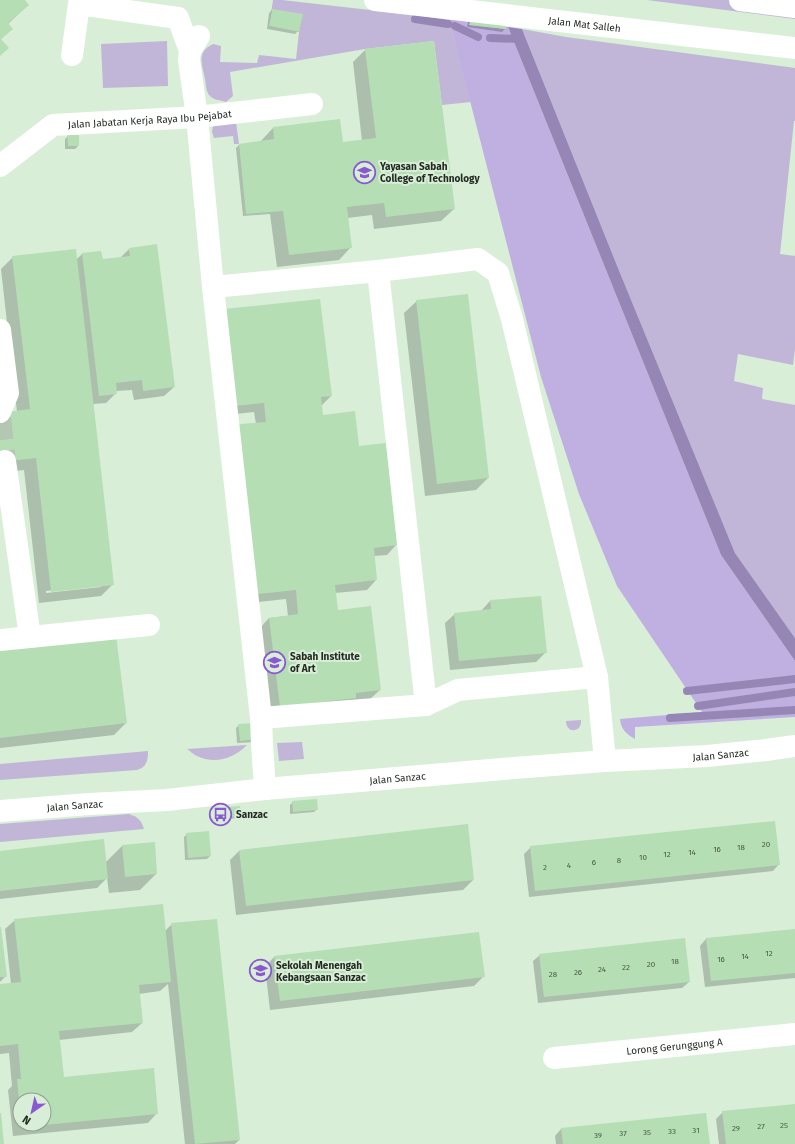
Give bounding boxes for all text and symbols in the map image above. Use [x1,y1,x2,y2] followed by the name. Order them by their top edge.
[548,15,621,35] street label: Jalan Mat Salleh
[68,108,233,131] street label: Jalan Jabatan Kerja Raya Ibu Pejabat
[351,159,377,185] school or university icon: Yayasan Sabah College of Technology
[379,161,481,185] place label: Yayasan Sabah College of Technology
[262,649,288,675] school or university icon: Sabah Institute of Art
[290,651,360,675] place label: Sabah Institute of Art
[692,747,750,764] street label: Jalan Sanzac
[369,770,427,787] street label: Jalan Sanzac
[46,798,104,814] street label: Jalan Sanzac
[208,801,234,827] bus stop icon: Sanzac
[236,809,268,821] place label: Sanzac
[762,840,771,849] house number: 20
[737,843,746,852] house number: 18
[713,845,721,854] house number: 16
[688,848,697,857] house number: 14
[663,850,671,859] house number: 12
[639,853,647,862] house number: 10
[617,856,622,865] house number: 8
[592,858,596,867] house number: 6
[567,861,572,870] house number: 4
[543,863,547,872] house number: 2
[765,949,773,958] house number: 12
[741,952,750,961] house number: 14
[717,955,725,964] house number: 16
[671,957,680,966] house number: 18
[248,958,274,984] school or university icon: Sekolah Menengah Kebangsaan Sanzac
[276,960,366,984] place label: Sekolah Menengah Kebangsaan Sanzac
[647,960,656,969] house number: 20
[622,963,630,972] house number: 22
[598,965,607,974] house number: 24
[574,968,582,977] house number: 26
[549,970,558,979] house number: 28
[626,1036,723,1058] street label: Lorong Gerunggung A
[12,1092,52,1132] north arrow
[20,1112,33,1127] text: N
[780,1121,788,1130] house number: 25
[757,1122,765,1131] house number: 27
[732,1124,740,1133] house number: 29
[692,1126,700,1135] house number: 31
[668,1127,676,1136] house number: 33
[643,1128,651,1137] house number: 35
[619,1129,627,1138] house number: 37
[594,1131,602,1140] house number: 39

